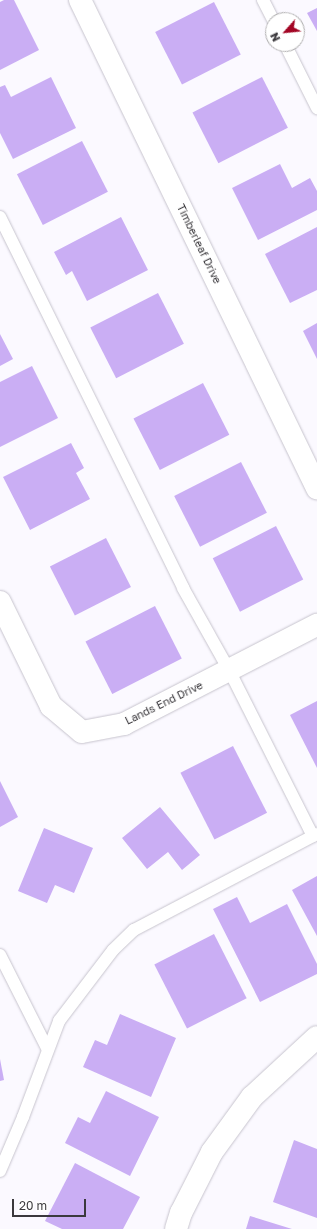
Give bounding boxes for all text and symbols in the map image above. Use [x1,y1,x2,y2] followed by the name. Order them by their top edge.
[265,12,305,52] north arrow
[267,31,282,44] text: N
[174,202,224,286] street label: Timberleaf Drive
[123,678,205,728] street label: Lands End Drive
[14,1191,88,1217] scale bar
[19,1198,47,1213] text: 20 m

